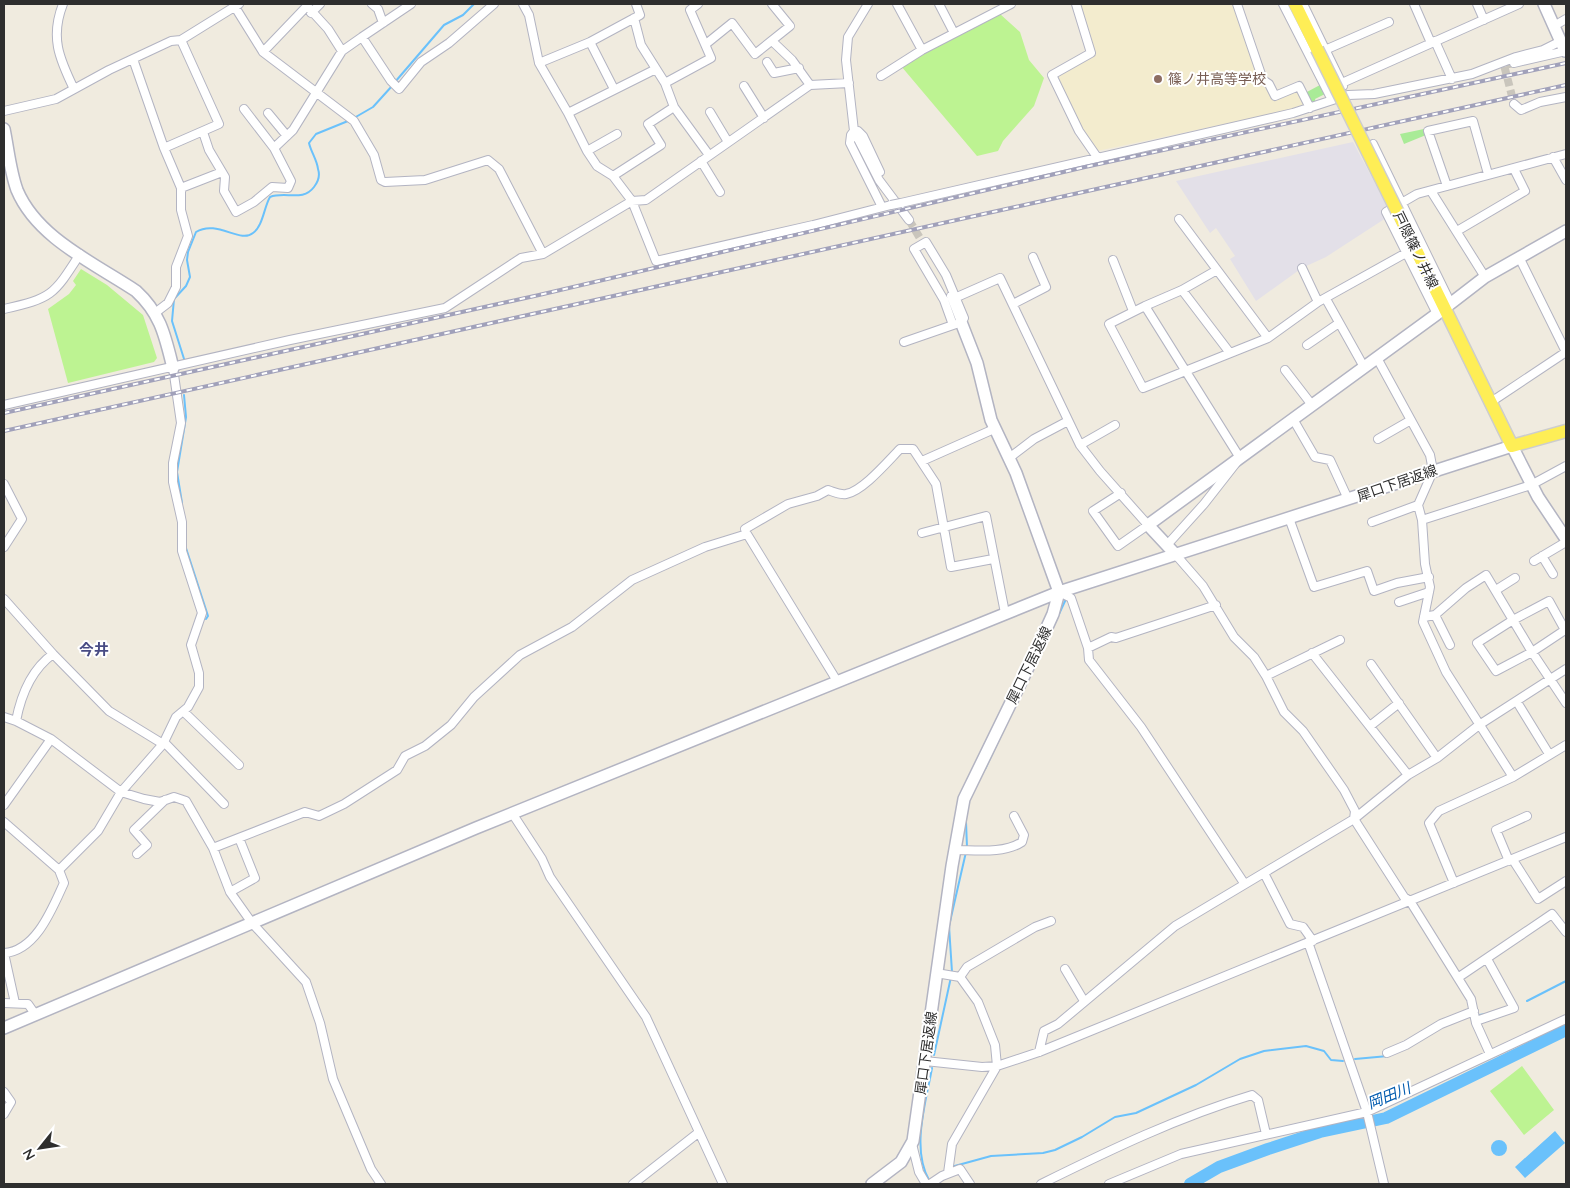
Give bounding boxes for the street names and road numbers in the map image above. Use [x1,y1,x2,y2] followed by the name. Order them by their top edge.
[1389,208,1443,292] street label: 戸隠篠ノ井線
[1354,461,1440,505] street label: 犀口下居返線
[1002,623,1056,707] street label: 犀口下居返線
[911,1010,941,1096] street label: 犀口下居返線

